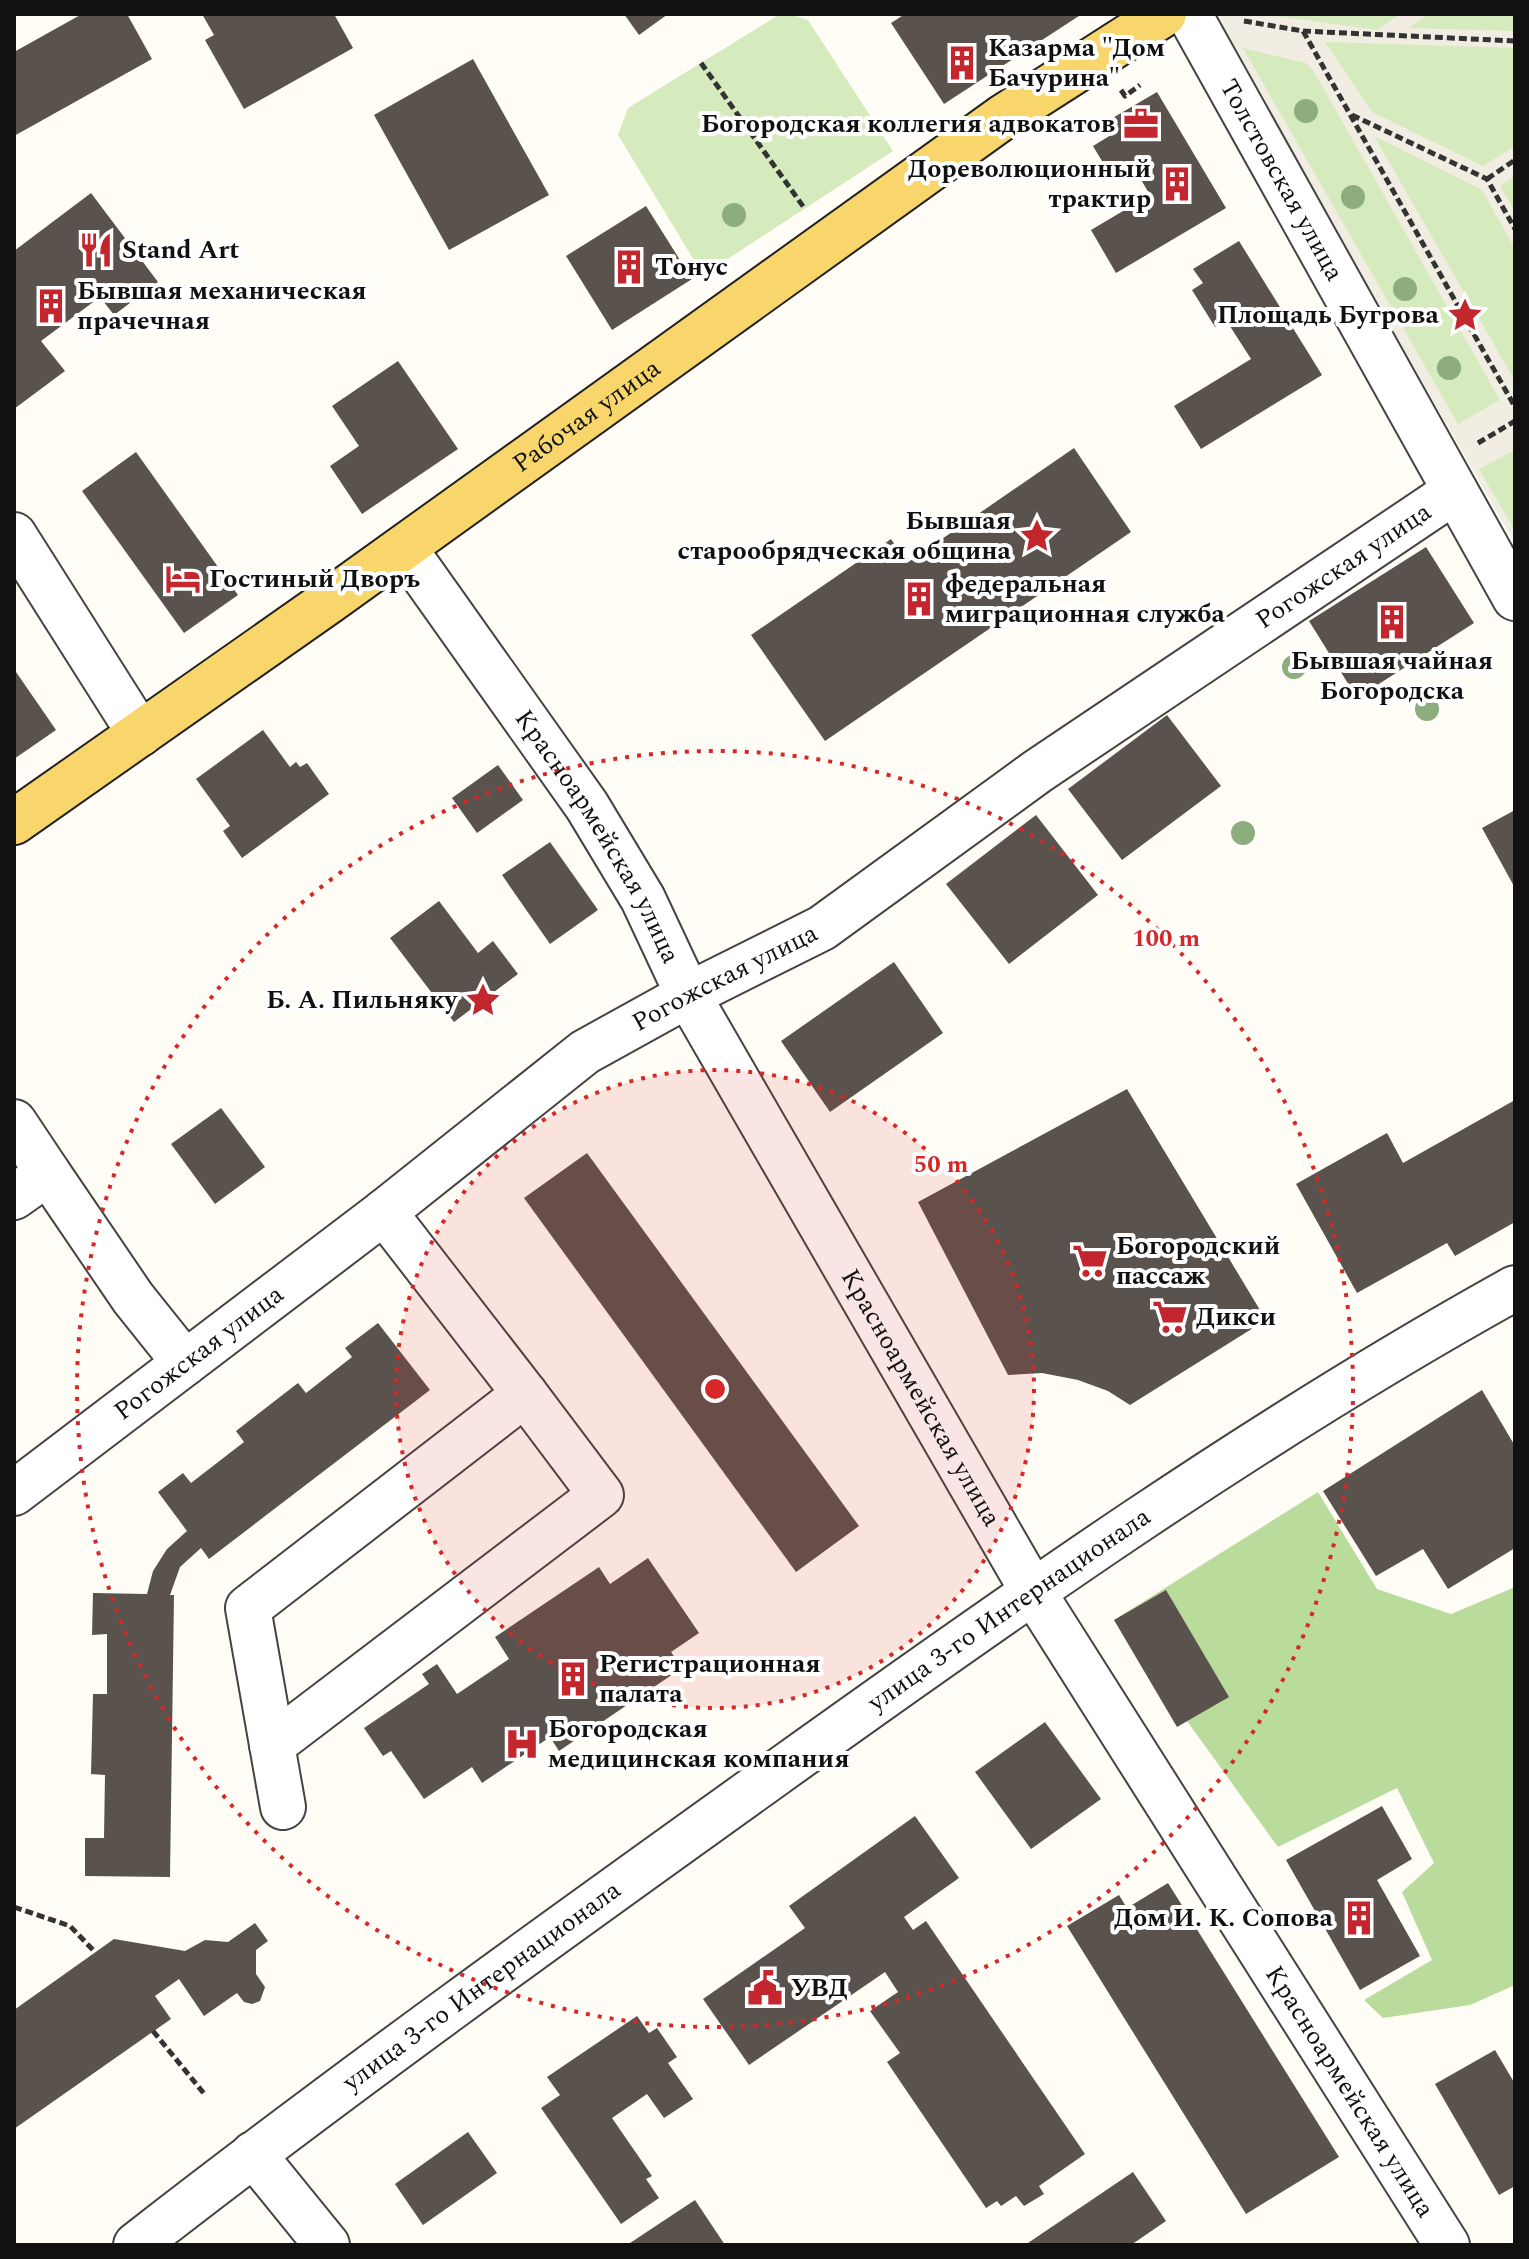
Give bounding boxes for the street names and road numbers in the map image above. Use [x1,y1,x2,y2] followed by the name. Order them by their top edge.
[1209,71,1354,289] street label: Толстовская улица
[504,349,669,483] street label: Рабочая улица
[1247,492,1440,640] street label: Рогожская улица
[504,701,691,970] street label: Красноармейская улица
[625,913,825,1042] street label: Рогожская улица
[830,1261,1011,1534] street label: Красноармейская улица
[105,1275,293,1430] street label: Рогожская улица
[858,1497,1159,1722] street label: улица 3-го Интернационала
[333,1871,630,2102] street label: улица 3-го Интернационала
[1255,1958,1445,2226] street label: Красноармейская улица

